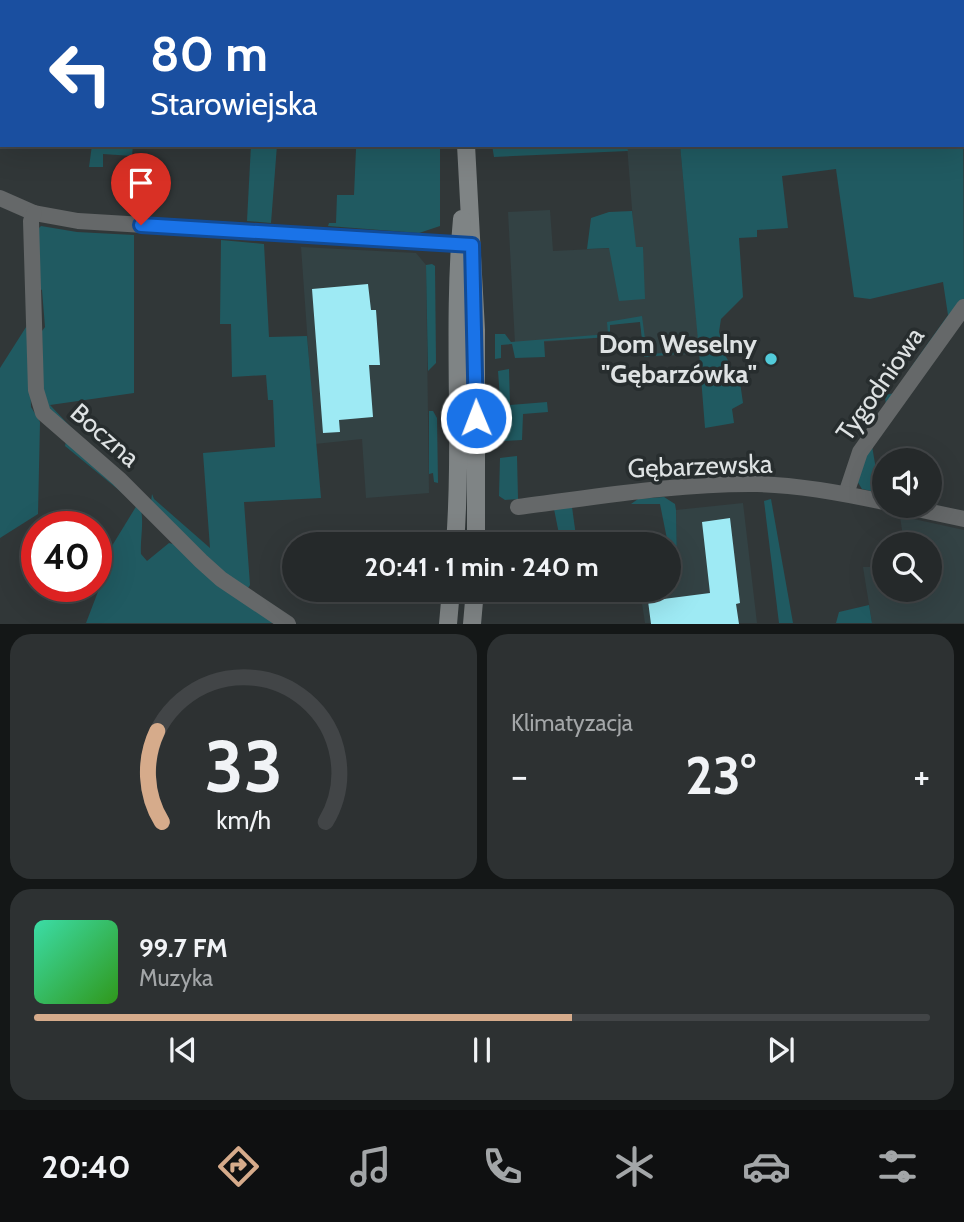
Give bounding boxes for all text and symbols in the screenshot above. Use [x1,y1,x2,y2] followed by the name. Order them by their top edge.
[150,24,268,83] text: 80 m
[35,28,126,119] icon: left
[150,84,317,123] text: Starowiejska
[111,153,171,225] pin
[122,164,160,202] icon: arrive
[829,320,931,447] street label: Tygodniowa
[599,328,757,390] place label: Dom Weselny "Gębarzówka"
[763,351,779,367] marker: Dom Weselny "Gębarzówka"
[439,381,513,455] position arrow
[64,396,146,474] street label: Boczna
[627,447,773,485] street label: Gębarzewska
[872,448,942,602] map controls
[872,448,942,518] button: sound
[21,511,112,602] speed limit sign: 40
[872,532,942,602] button: search
[364,551,599,583] text: 20:41 · 1 min · 240 m
[511,709,633,737] text: Klimatyzacja
[204,723,283,811] text: 33
[685,744,756,807] text: 23°
[511,752,528,799] text: −
[913,752,930,799] text: +
[216,805,271,835] text: km/h
[139,932,228,964] text: 99.7 FM
[139,964,213,992] text: Muzyka
[164,1031,202,1069] icon: previous
[463,1031,501,1069] icon: pause
[762,1031,800,1069] icon: next
[214,1142,263,1191] icon: directions
[346,1142,395,1191] icon: music
[478,1142,527,1191] icon: phone
[610,1142,659,1191] icon: climate
[742,1142,791,1191] icon: car
[873,1142,922,1191] icon: filters
[41,1147,131,1186] text: 20:40

